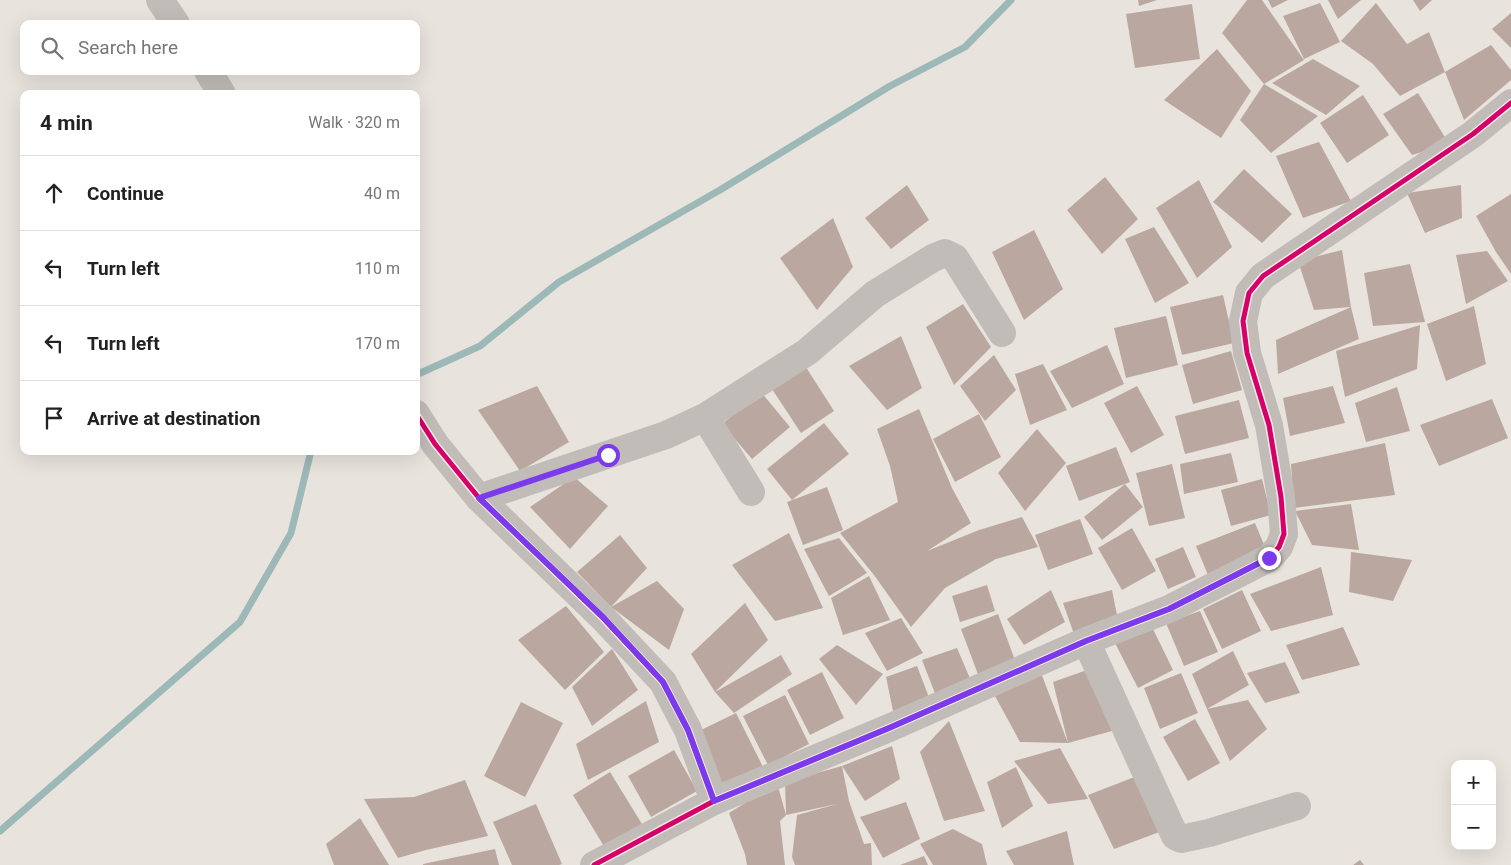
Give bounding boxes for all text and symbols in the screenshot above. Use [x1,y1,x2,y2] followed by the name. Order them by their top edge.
[20,20,420,75] search box
[38,34,66,62] icon: search
[78,36,178,59] text: Search here
[40,111,93,135] text: 4 min
[308,113,400,132] text: Walk · 320 m
[40,179,68,207] icon: ahead
[87,182,164,205] text: Continue
[364,184,400,203] text: 40 m
[40,254,68,282] icon: left
[87,257,160,280] text: Turn left
[355,259,400,278] text: 110 m
[40,329,68,357] icon: left
[87,332,160,355] text: Turn left
[355,334,400,353] text: 170 m
[40,404,68,432] icon: arrive
[87,407,260,430] text: Arrive at destination
[597,444,620,467] route start
[1258,547,1281,570] route end
[1451,760,1496,850] map controls
[1451,760,1496,805] button: +
[1451,805,1496,850] button: −

